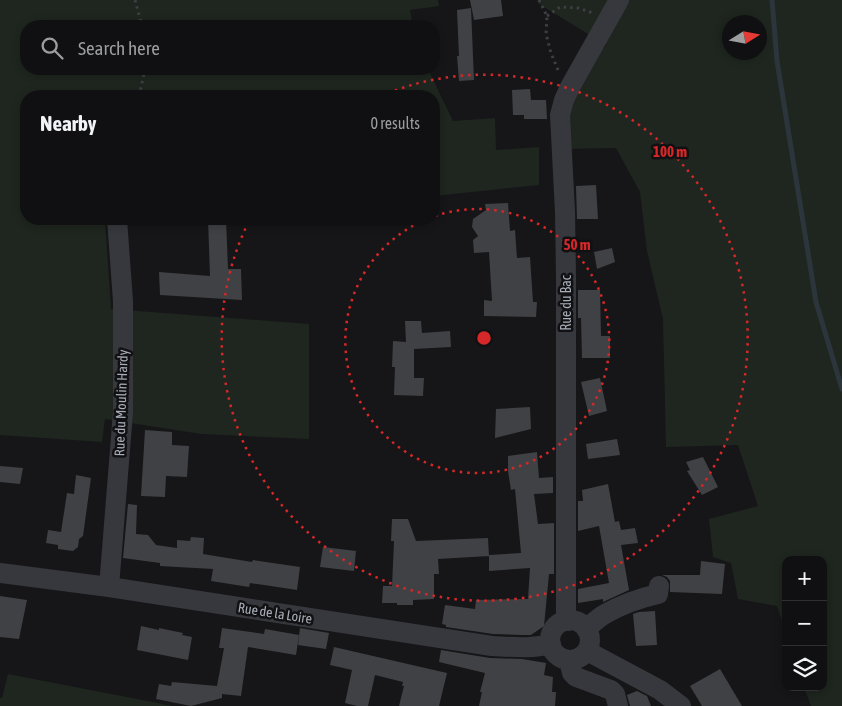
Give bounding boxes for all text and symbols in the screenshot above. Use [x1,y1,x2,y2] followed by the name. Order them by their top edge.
[722,15,767,60] north arrow
[20,20,440,75] search box
[38,34,66,62] icon: search
[78,37,160,59] text: Search here
[40,111,96,135] text: Nearby
[370,114,420,132] text: 0 results
[653,143,687,160] text: 100 m
[564,236,591,253] text: 50 m
[558,274,574,331] street label: Rue du Bac
[475,329,493,347] centre of rings
[111,349,131,457] street label: Rue du Moulin Hardy
[782,556,827,691] map controls
[782,556,827,601] button: +
[237,599,313,627] street label: Rue de la Loire
[782,601,827,646] button: −
[782,646,827,691] button: layers

